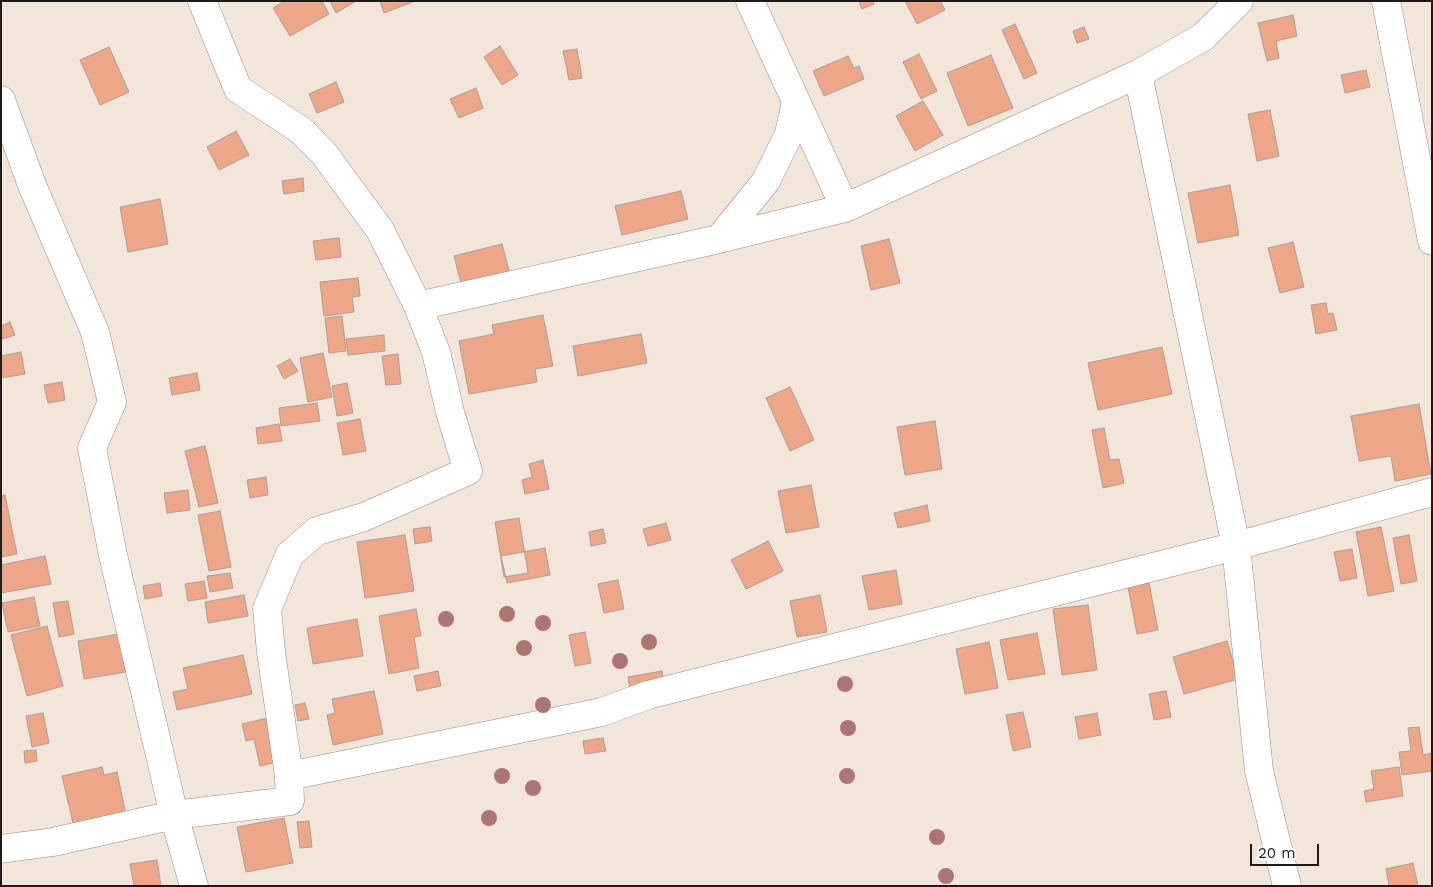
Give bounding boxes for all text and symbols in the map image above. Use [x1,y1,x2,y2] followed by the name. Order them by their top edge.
[1253,834,1322,866] scale bar
[1258,844,1296,862] text: 20 m

